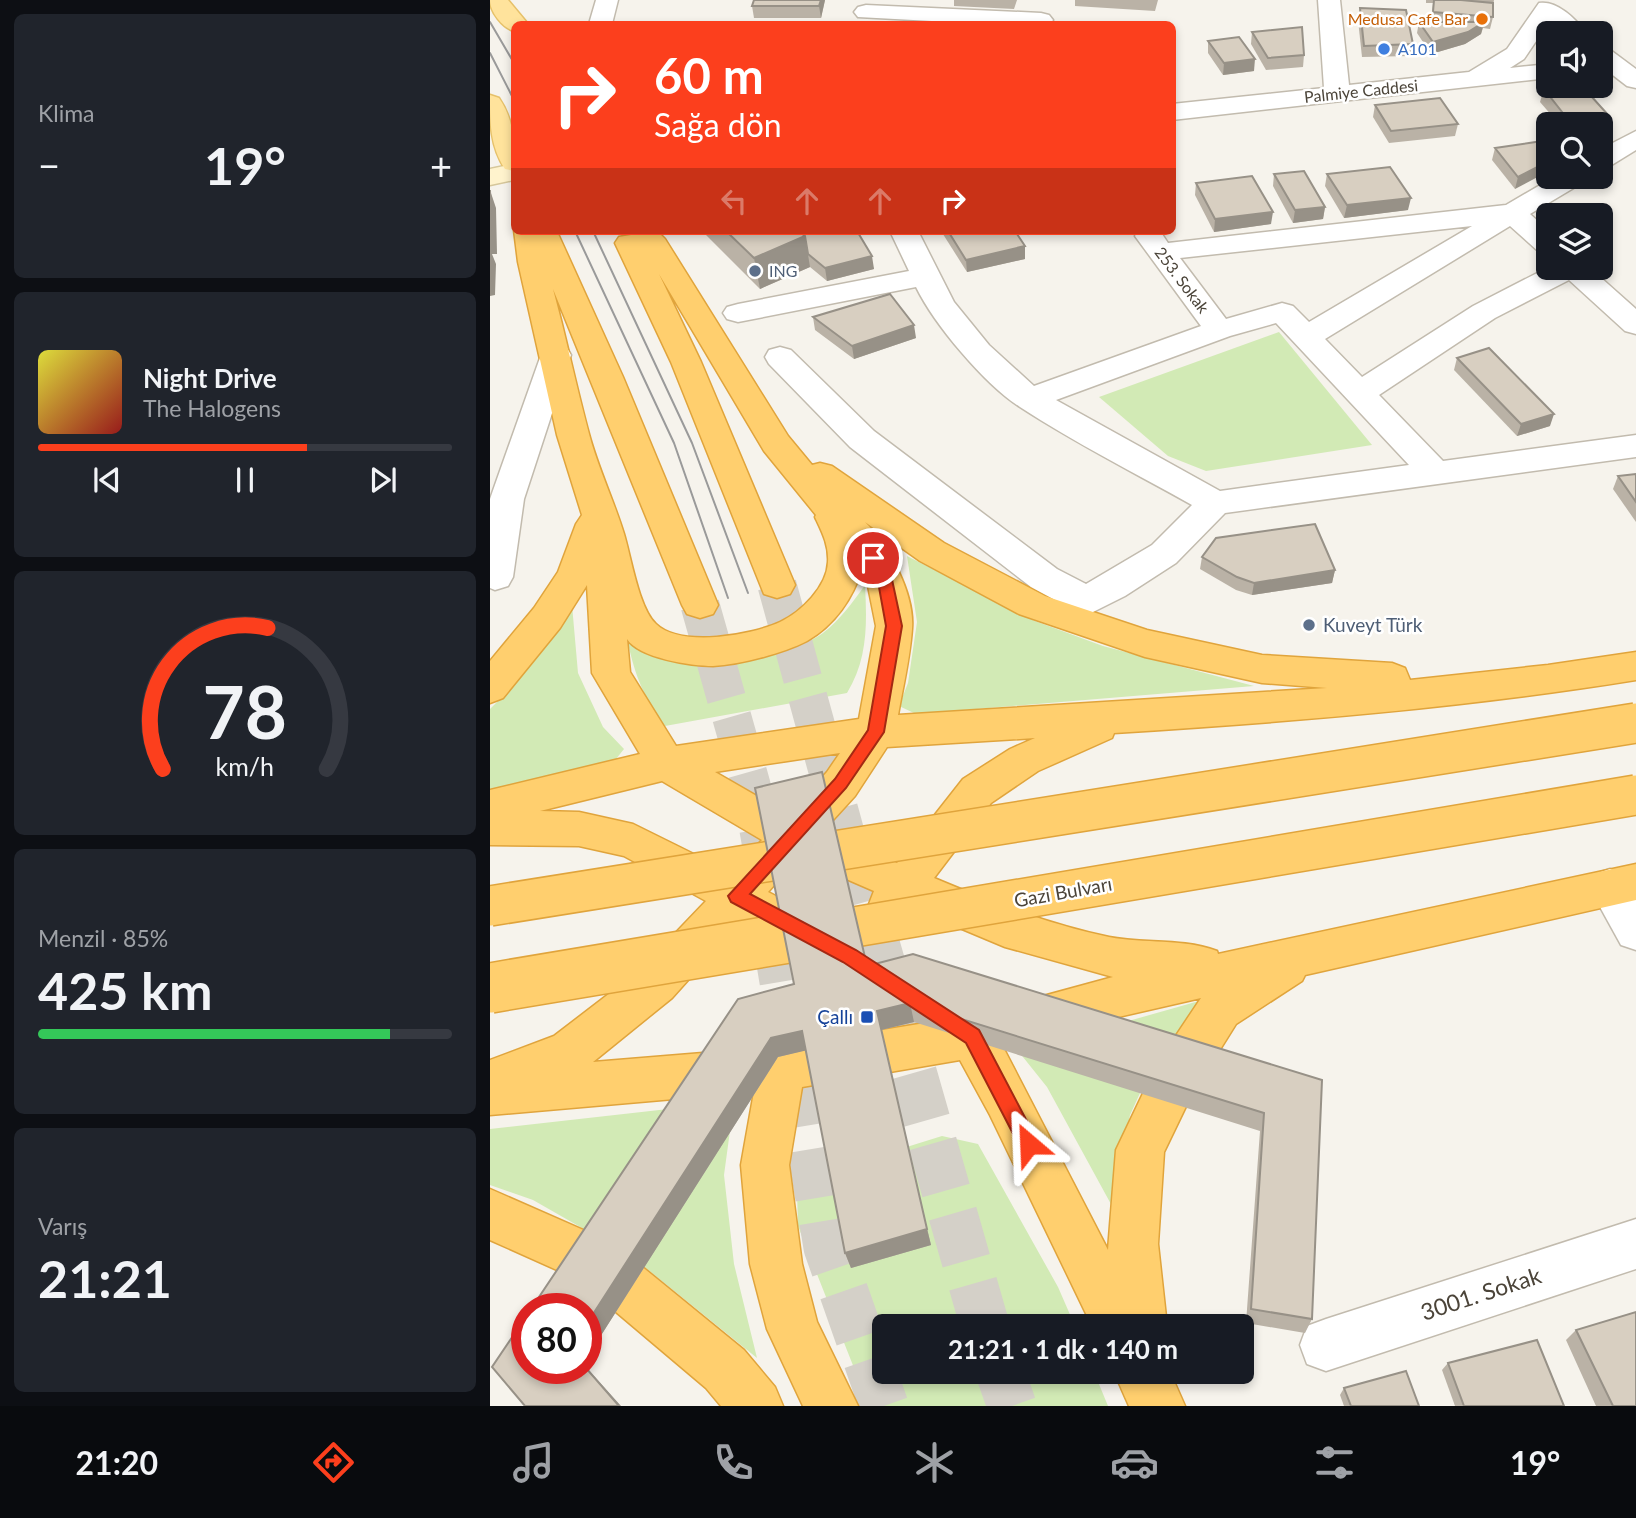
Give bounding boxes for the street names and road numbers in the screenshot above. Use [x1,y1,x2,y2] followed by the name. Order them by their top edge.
[1303,75,1419,106] street label: Palmiye Caddesi
[1151,243,1214,317] street label: 253. Sokak
[1012,872,1114,911] street label: Gazi Bulvarı
[1417,1260,1545,1326] street label: 3001. Sokak

